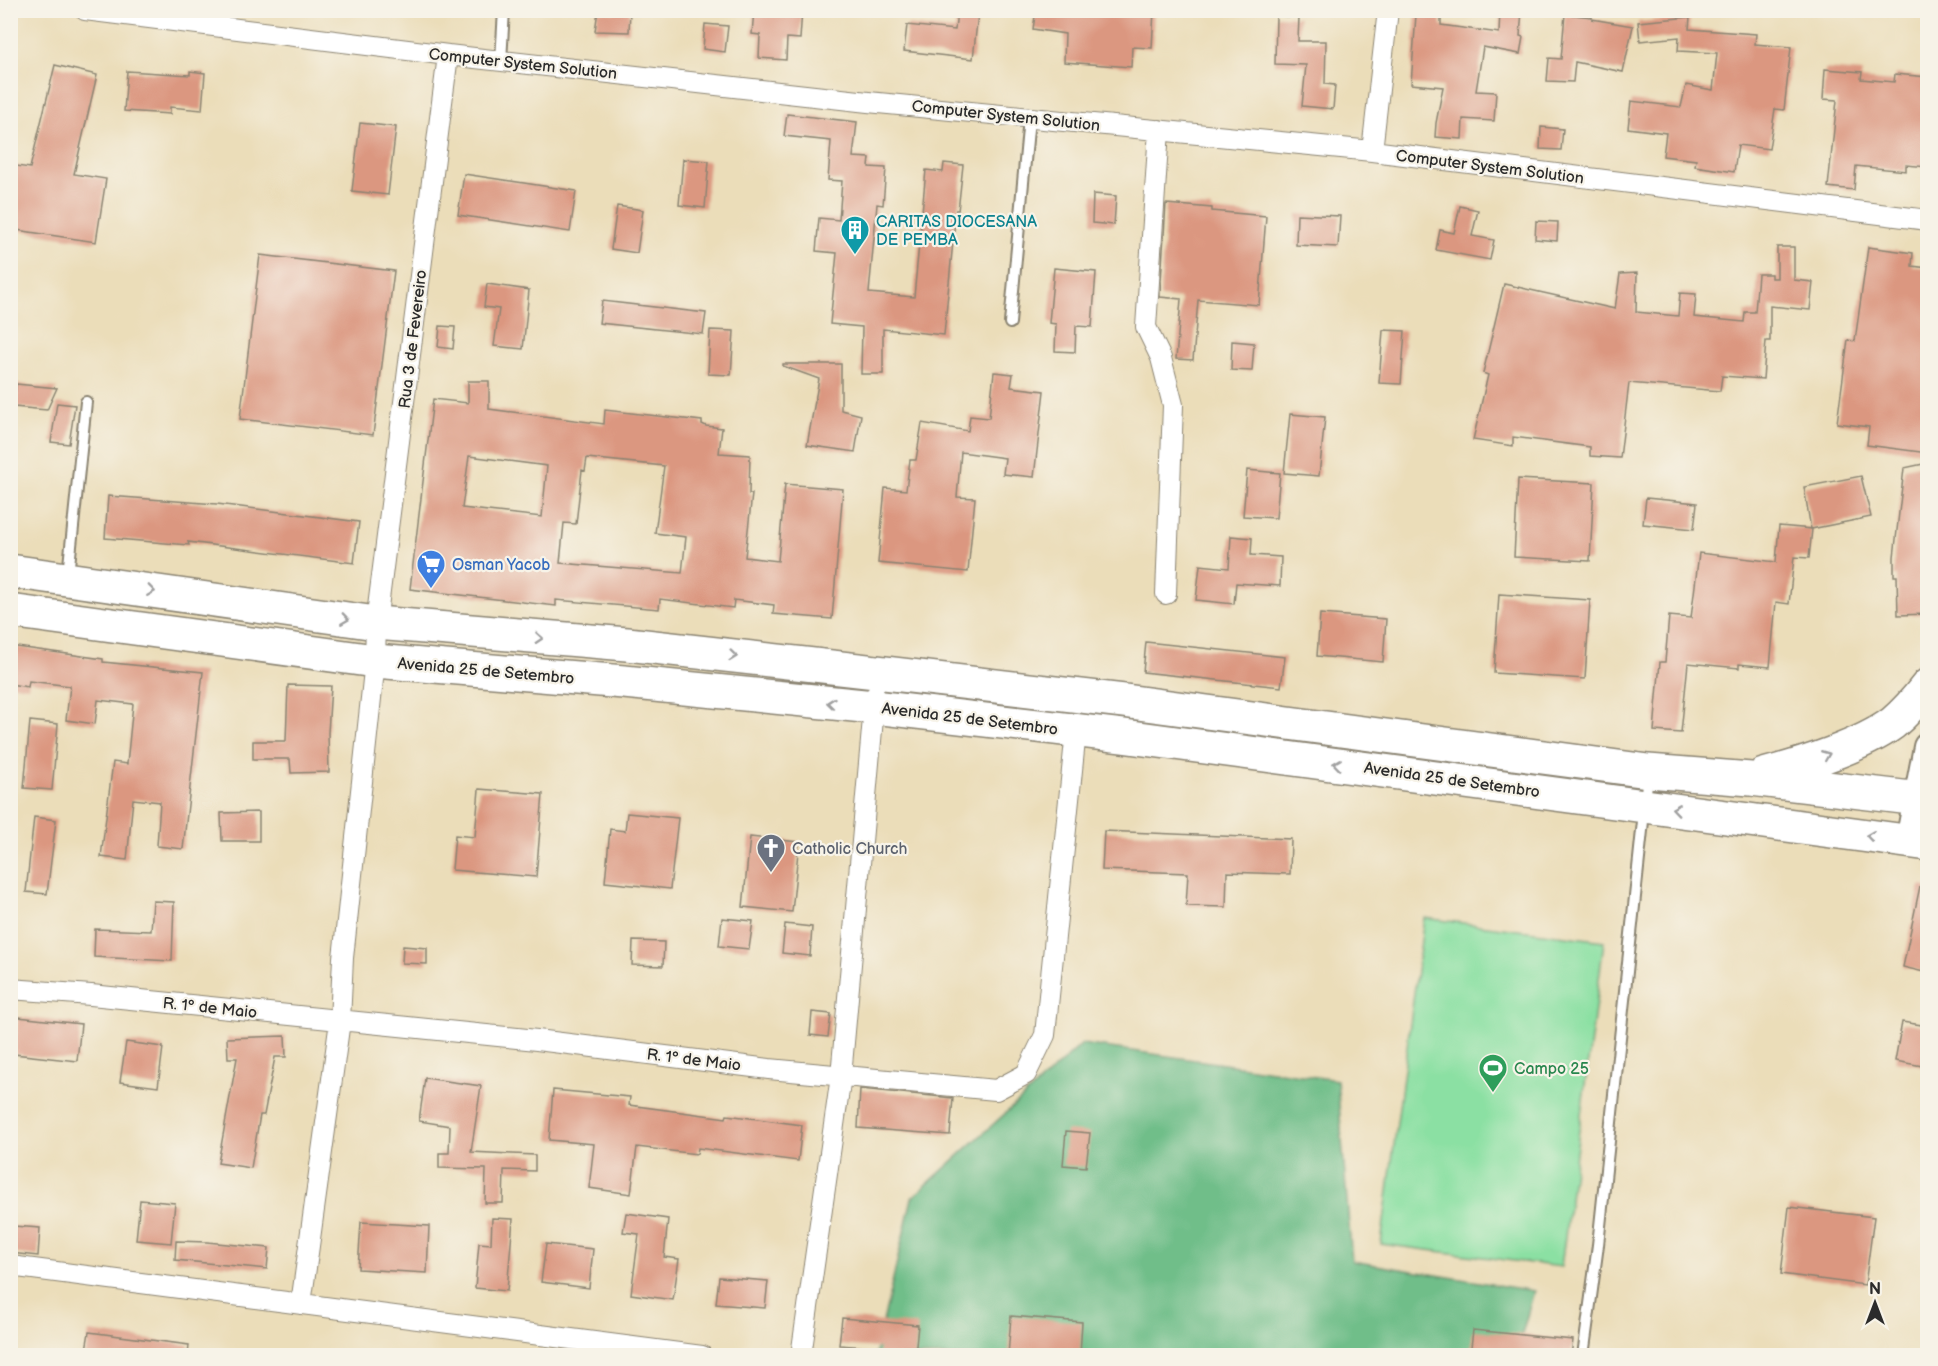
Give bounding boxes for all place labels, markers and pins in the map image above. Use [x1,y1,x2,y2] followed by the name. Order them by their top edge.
[876,213,1037,250] place label: CARITAS DIOCESANA DE PEMBA
[839,214,871,256] building icon: CARITAS DIOCESANA DE PEMBA
[415,548,447,590] supermarket icon: Osman Yacob
[452,556,550,575] place label: Osman Yacob
[755,832,787,874] church icon: Catholic Church
[792,840,907,859] place label: Catholic Church
[1477,1052,1509,1094] sports icon: Campo 25
[1514,1060,1589,1079] place label: Campo 25

